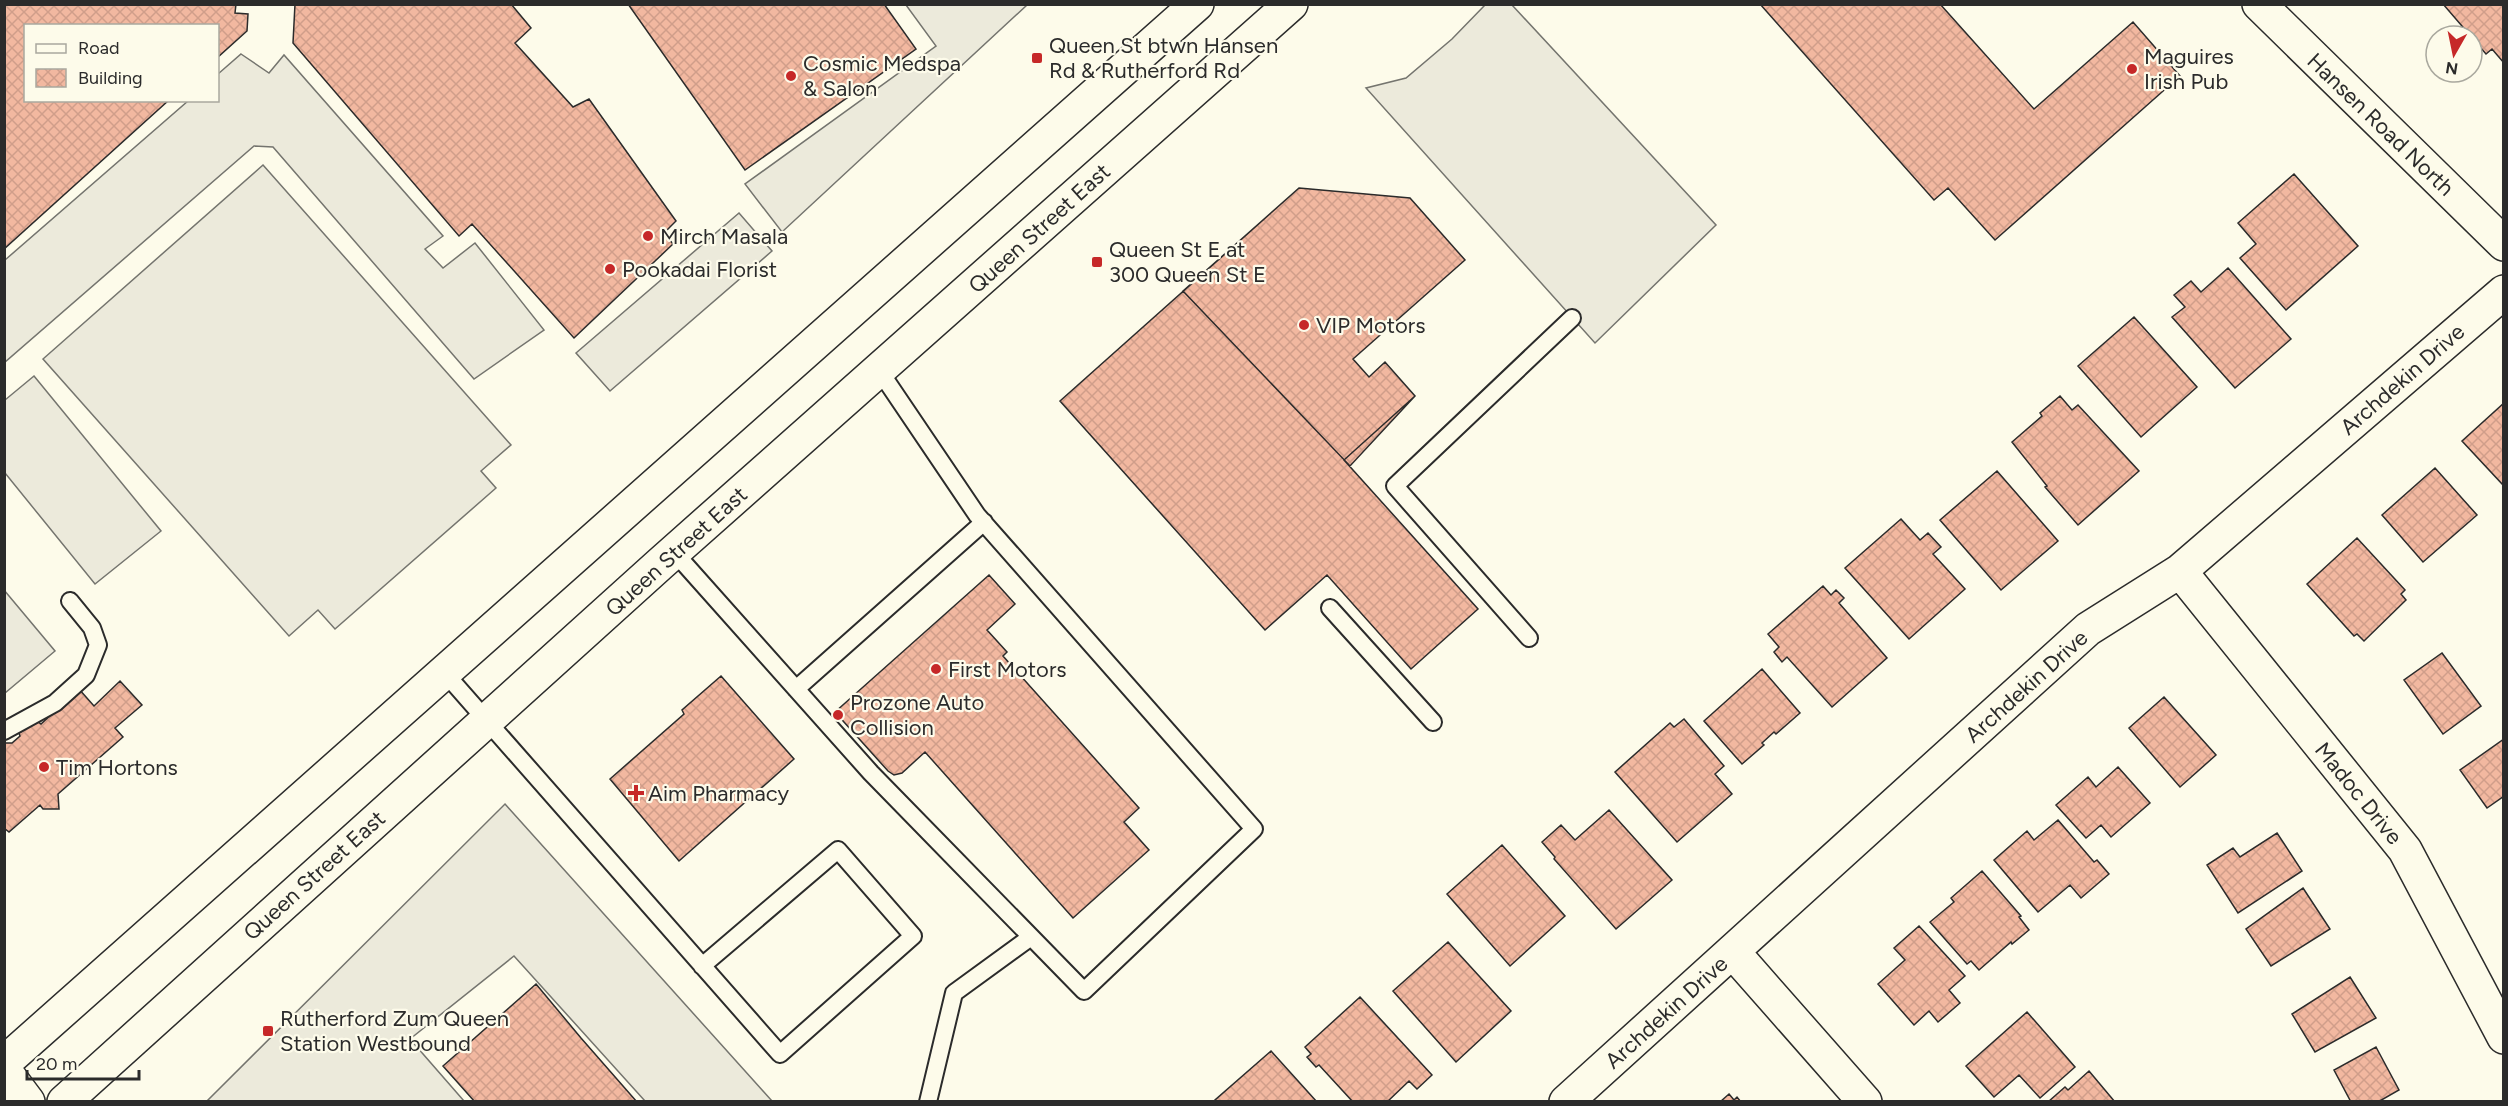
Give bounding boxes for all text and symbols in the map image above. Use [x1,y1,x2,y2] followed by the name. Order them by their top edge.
[24,24,219,102] legend
[2424,24,2484,84] north arrow
[1049,32,1278,84] place label: Queen St btwn Hansen Rd & Rutherford Rd
[78,37,119,59] text: Road
[2144,43,2234,95] place label: Maguires Irish Pub
[2302,47,2460,201] street label: Hansen Road North
[803,50,961,102] place label: Cosmic Medspa & Salon
[1030,51,1044,65] marker: Queen St btwn Hansen Rd & Rutherford Rd
[2125,62,2139,76] marker: Maguires Irish Pub
[78,67,143,89] text: Building
[784,69,798,83] marker: Cosmic Medspa & Salon
[963,158,1116,299] street label: Queen Street East
[660,223,788,250] place label: Mirch Masala
[641,229,655,243] marker: Mirch Masala
[1109,236,1266,288] place label: Queen St E at 300 Queen St E
[1090,255,1104,269] marker: Queen St E at 300 Queen St E
[622,256,777,283] place label: Pookadai Florist
[603,262,617,276] marker: Pookadai Florist
[1316,312,1425,339] place label: VIP Motors
[1297,318,1311,332] marker: VIP Motors
[2335,318,2470,441] street label: Archdekin Drive
[600,481,753,622] street label: Queen Street East
[1959,624,2093,749] street label: Archdekin Drive
[948,656,1067,683] place label: First Motors
[929,662,943,676] marker: First Motors
[850,689,984,741] place label: Prozone Auto Collision
[831,708,845,722] marker: Prozone Auto Collision
[2309,737,2408,850] street label: Madoc Drive
[56,754,178,781] place label: Tim Hortons
[37,760,51,774] marker: Tim Hortons
[648,780,789,807] place label: Aim Pharmacy
[629,786,643,800] marker: Aim Pharmacy
[238,805,391,946] street label: Queen Street East
[1599,950,1733,1075] street label: Archdekin Drive
[280,1005,509,1057] place label: Rutherford Zum Queen Station Westbound
[261,1024,275,1038] marker: Rutherford Zum Queen Station Westbound
[27,1043,140,1081] scale bar
[36,1053,77,1075] text: 20 m

